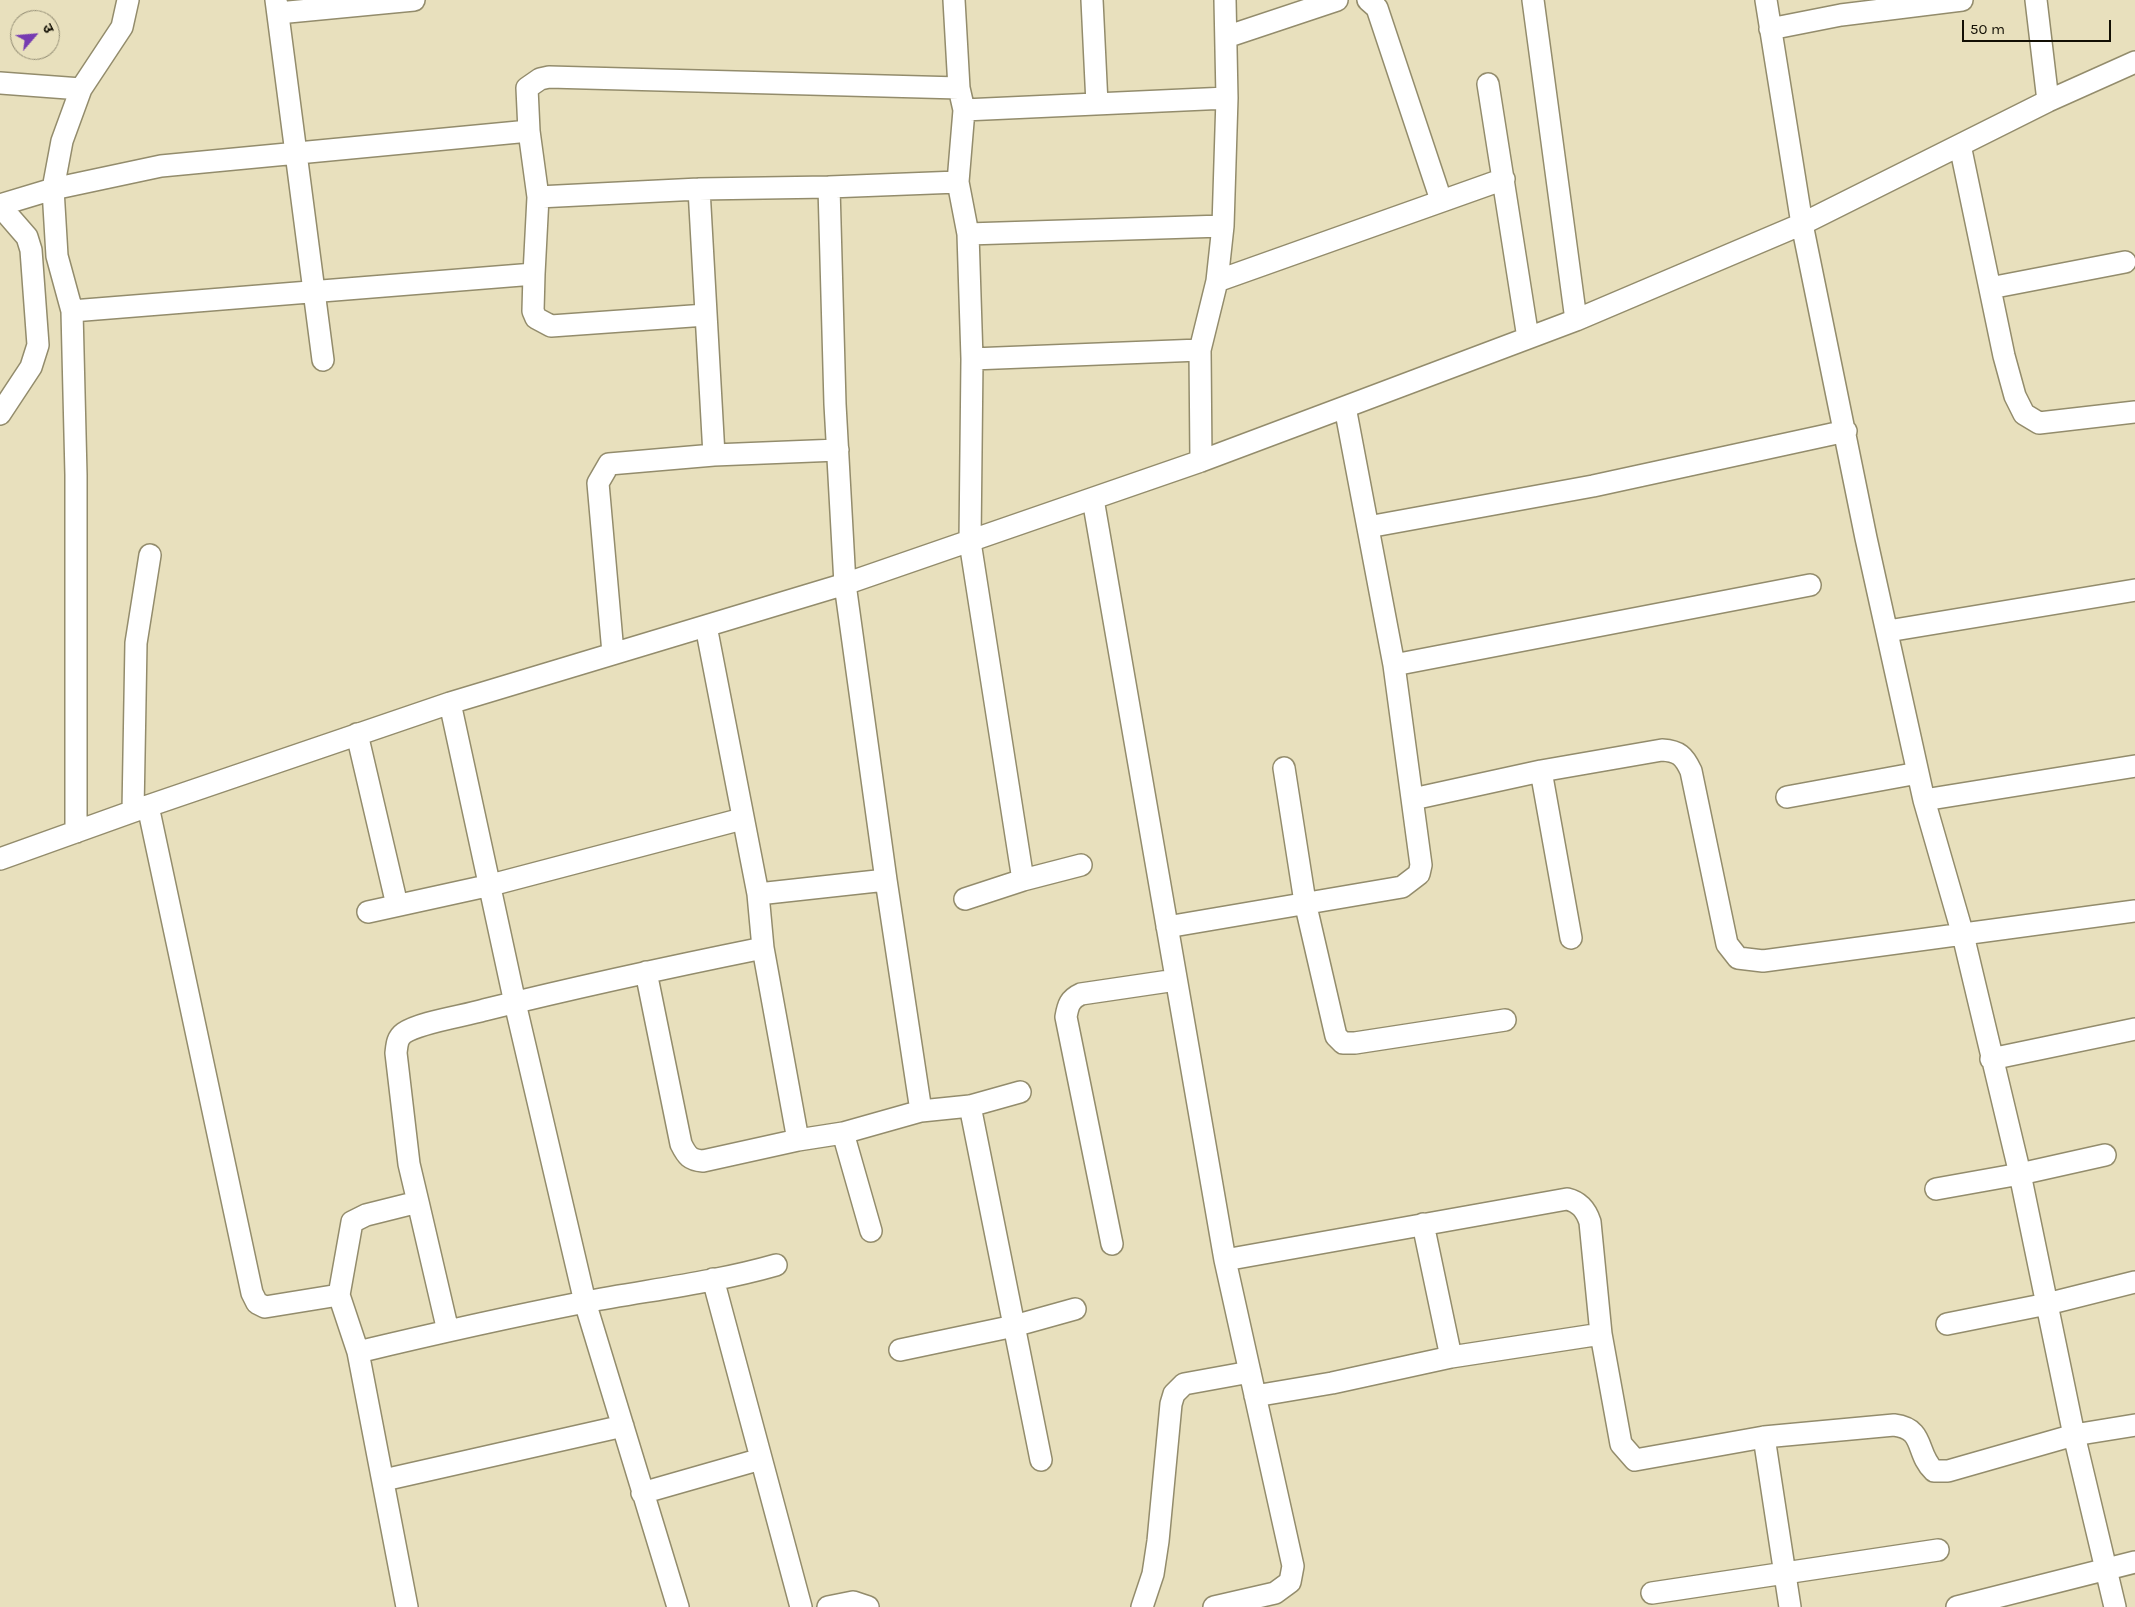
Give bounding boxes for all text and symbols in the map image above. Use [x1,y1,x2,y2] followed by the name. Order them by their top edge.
[10,10,60,60] north arrow
[1965,10,2114,42] scale bar
[1970,20,2005,38] text: 50 m
[38,21,57,36] text: उ

